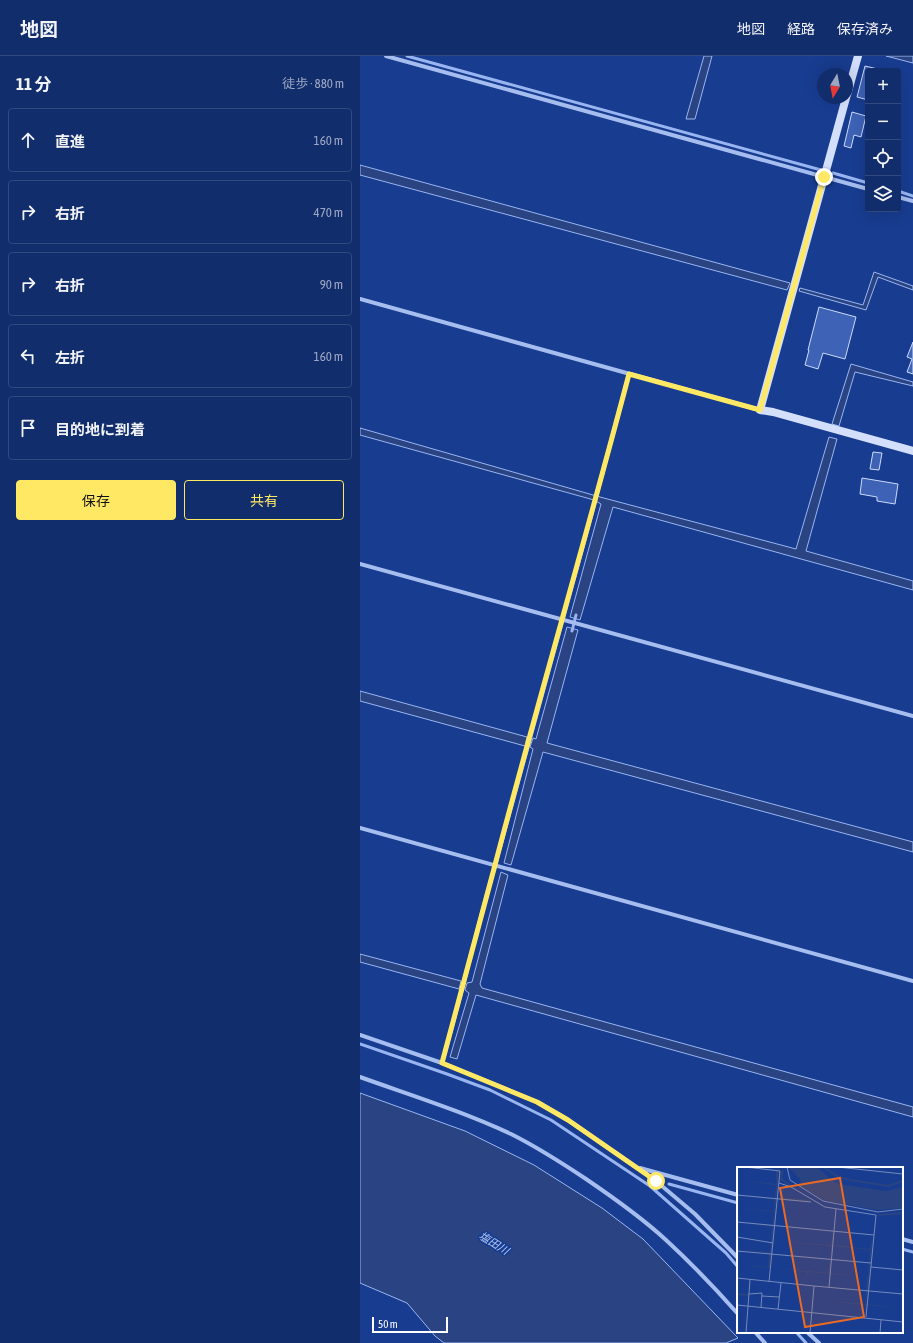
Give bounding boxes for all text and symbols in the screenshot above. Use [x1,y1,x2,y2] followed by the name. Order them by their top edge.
[20,18,58,40] text: 地図
[737,21,765,37] text: 地図
[787,21,815,37] text: 経路
[837,21,893,37] text: 保存済み
[817,68,853,104] north arrow
[865,68,901,212] map controls
[865,68,901,104] button: +
[16,74,51,94] text: 11 分
[282,76,344,91] text: 徒歩 · 880 m
[865,104,901,140] button: −
[17,129,39,151] icon: ahead
[55,133,85,150] text: 直進
[314,133,343,148] text: 160 m
[865,140,901,176] button: locate
[815,168,833,186] route end
[865,176,901,212] button: layers
[17,201,39,223] icon: right
[55,205,85,222] text: 右折
[314,205,343,220] text: 470 m
[17,273,39,295] icon: right
[55,277,85,294] text: 右折
[320,277,343,292] text: 90 m
[17,345,39,367] icon: left
[55,349,85,366] text: 左折
[314,349,343,364] text: 160 m
[17,417,39,439] icon: arrive
[55,421,145,438] text: 目的地に到着
[16,480,176,520] button: 保存
[184,480,344,520] button: 共有
[737,1167,903,1333] inset map
[647,1172,665,1190] route start
[477,1229,512,1257] water label: 塩田川
[372,1315,448,1334] scale bar
[378,1318,398,1330] text: 50 m

